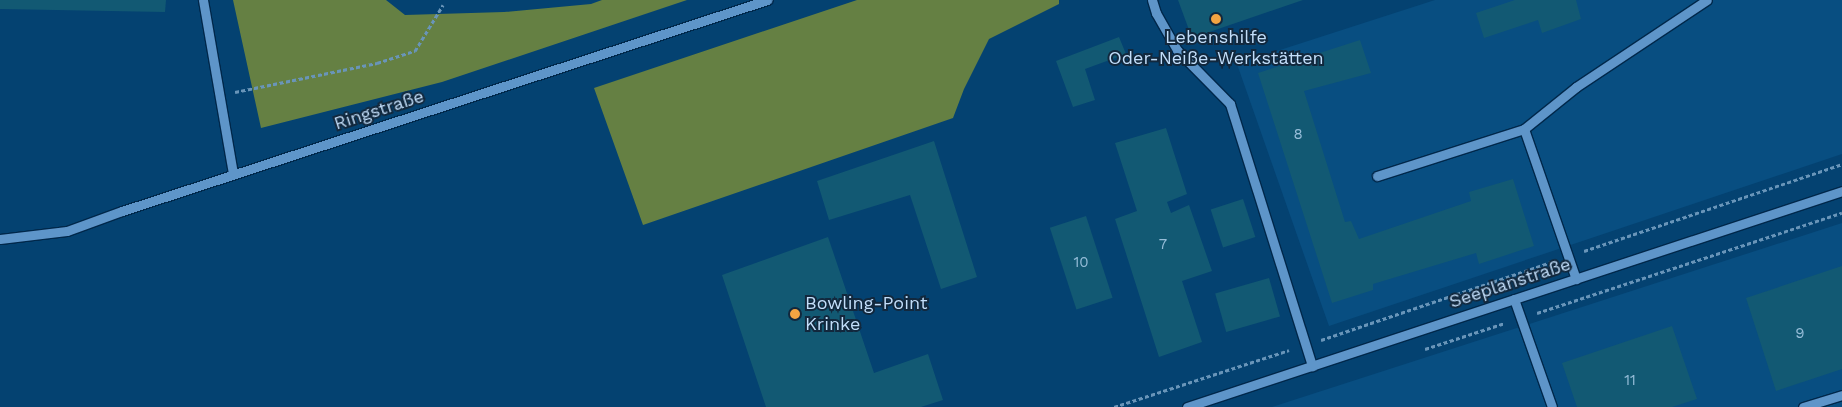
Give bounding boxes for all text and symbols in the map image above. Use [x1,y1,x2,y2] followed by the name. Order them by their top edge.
[1210,13,1222,25] marker: Lebenshilfe Oder-Neiße-Werkstätten
[1108,27,1324,70] place label: Lebenshilfe Oder-Neiße-Werkstätten
[331,85,427,135] street label: Ringstraße
[1293,126,1303,144] house number: 8
[1159,236,1167,254] house number: 7
[1447,253,1573,313] street label: Seeplanstraße
[1073,254,1089,272] house number: 10
[805,293,927,336] place label: Bowling-Point Krinke
[789,308,801,320] marker: Bowling-Point Krinke
[1795,325,1805,343] house number: 9
[1624,372,1636,390] house number: 11

